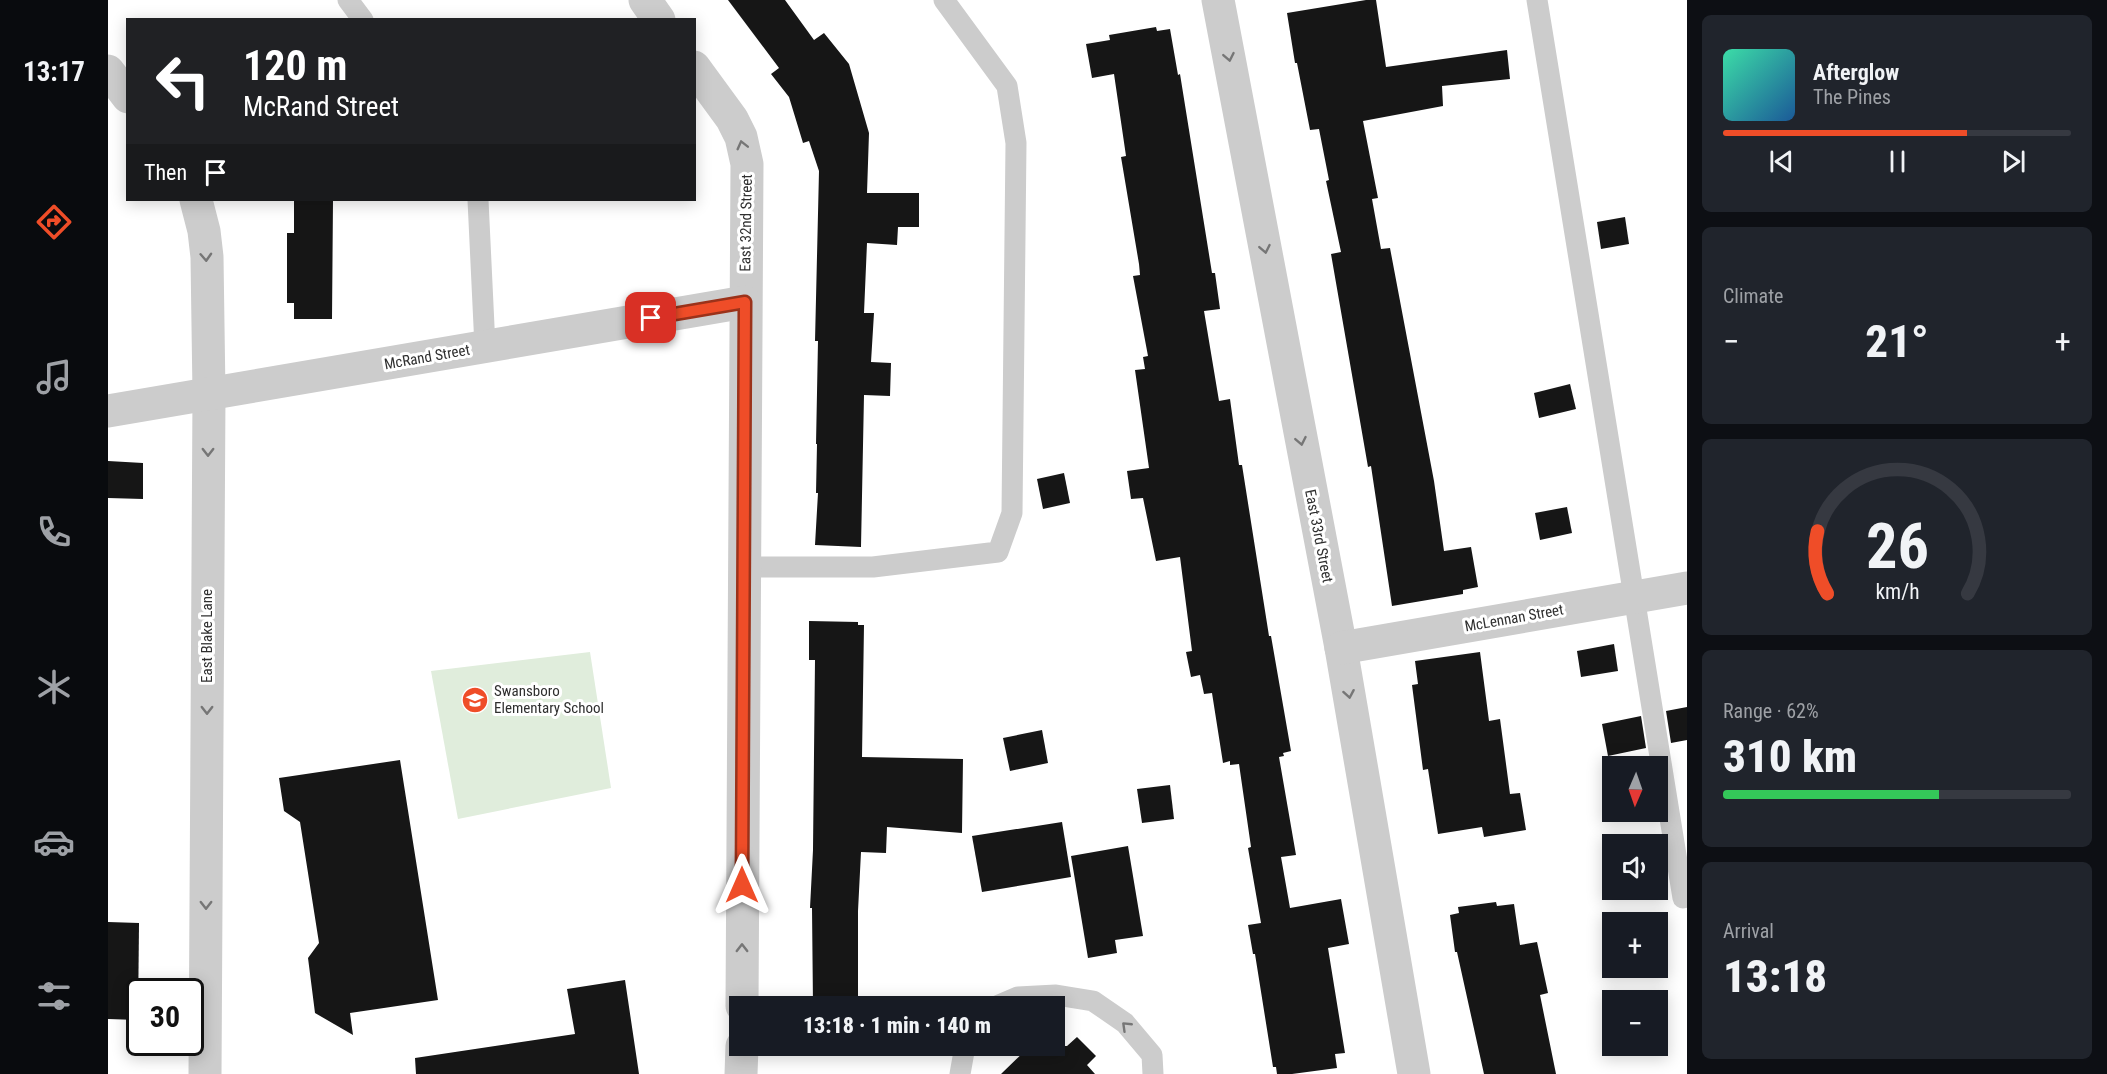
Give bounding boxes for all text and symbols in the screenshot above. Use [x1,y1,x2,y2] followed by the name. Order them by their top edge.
[243,41,348,90] text: 120 m
[144,42,222,120] icon: left
[1222,52,1235,62] one-way arrow
[23,56,85,88] text: 13:17
[1813,60,1899,85] text: Afterglow
[1813,85,1891,109] text: The Pines
[243,91,399,123] text: McRand Street
[737,140,750,150] one-way arrow
[1765,145,1798,178] icon: previous
[1881,145,1914,178] icon: pause
[1997,145,2030,178] icon: next
[199,156,232,189] icon: arrive
[144,160,187,185] text: Then
[736,174,756,272] street label: East 32nd Street
[33,201,75,243] icon: directions
[1258,244,1271,254] one-way arrow
[200,252,213,261] one-way arrow
[1723,284,1783,308] text: Climate
[625,292,676,343] pin
[634,301,667,334] icon: arrive
[1865,315,1929,368] text: 21°
[1723,322,1740,361] text: −
[2055,322,2071,361] text: +
[383,341,471,373] street label: McRand Street
[33,356,75,398] icon: music
[1294,435,1307,445] one-way arrow
[202,447,214,456] one-way arrow
[1301,488,1337,584] street label: East 33rd Street
[1865,510,1929,583] text: 26
[33,511,75,553] icon: phone
[1875,579,1919,604] text: km/h
[198,589,216,683] street label: East Blake Lane
[1463,600,1565,636] street label: McLennan Street
[33,666,75,708] icon: climate
[494,682,604,717] place label: Swansboro Elementary School
[460,685,490,715] school or university icon: Swansboro Elementary School
[1342,690,1354,699] one-way arrow
[1723,699,1819,723] text: Range · 62%
[201,705,213,714] one-way arrow
[1723,730,1857,783] text: 310 km
[1602,756,1668,822] north arrow
[1602,756,1668,1056] map controls
[33,821,75,863] icon: car
[1602,834,1668,900] button: sound
[710,853,774,917] position arrow
[200,900,212,909] one-way arrow
[1602,912,1668,978] button: +
[1723,919,1774,943] text: Arrival
[736,944,748,953] one-way arrow
[1723,950,1827,1003] text: 13:18
[33,975,75,1017] icon: filters
[126,978,204,1056] speed limit sign: 30
[1602,990,1668,1056] button: −
[803,1013,991,1038] text: 13:18 · 1 min · 140 m
[1123,1022,1134,1033] one-way arrow

